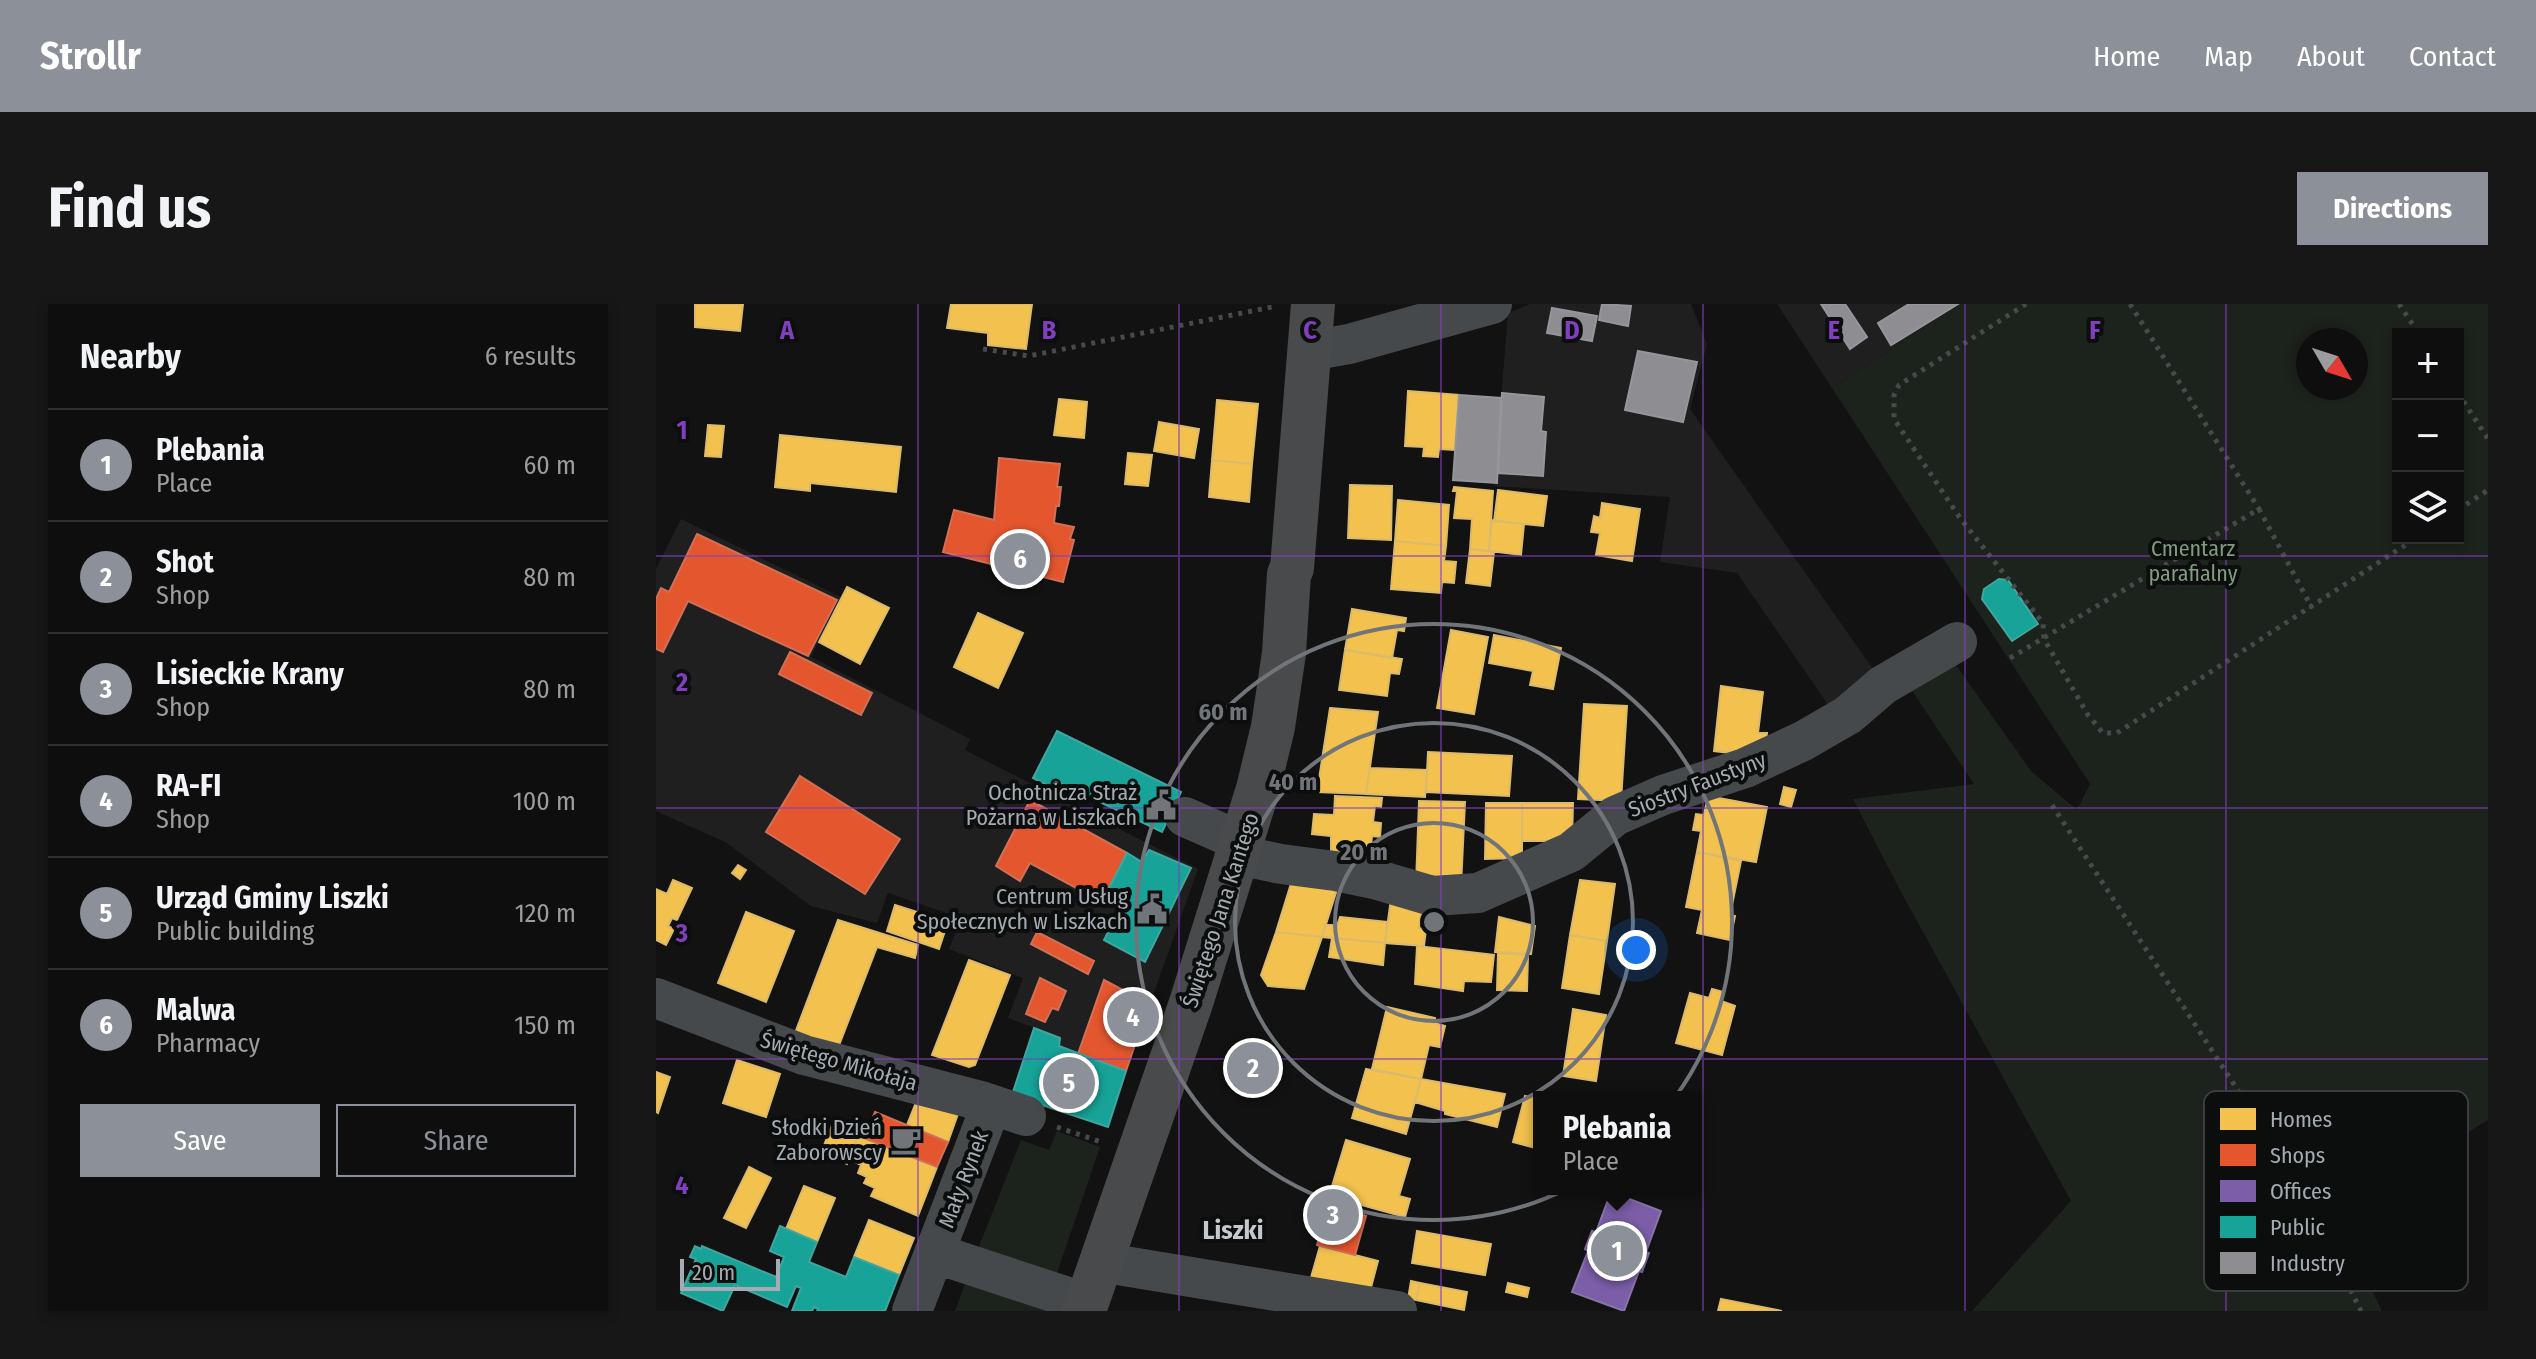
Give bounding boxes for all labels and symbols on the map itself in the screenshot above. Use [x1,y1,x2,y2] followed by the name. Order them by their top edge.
[779,315,795,346] text: A
[1042,315,1057,346] text: B
[1303,315,1317,346] text: C
[1564,315,1580,346] text: D
[1828,315,1840,346] text: E
[2089,315,2101,346] text: F
[2296,328,2368,400] north arrow
[677,415,688,446] text: 1
[994,529,1046,589] pin: 6
[2148,535,2238,587] park label: Cmentarz parafialny
[675,667,688,698] text: 2
[1199,698,1247,726] text: 60 m
[1624,746,1770,823] street label: Siostry Faustyny
[1269,768,1317,796] text: 40 m
[966,779,1137,831] place label: Ochotnicza Straż Pożarna w Liszkach
[1144,788,1178,822] public building icon: Ochotnicza Straż Pożarna w Liszkach
[1176,809,1265,1011] street label: Świętego Jana Kantego
[1339,838,1388,866] text: 20 m
[917,883,1129,935] place label: Centrum Usług Społecznych w Liszkach
[1135,892,1169,926] public building icon: Centrum Usług Społecznych w Liszkach
[1420,908,1448,936] centre of rings
[675,918,688,949] text: 3
[1616,930,1656,970] your location
[1107,987,1159,1047] pin: 4
[757,1026,920,1097] street label: Świętego Mikołaja
[1227,1038,1279,1098] pin: 2
[1043,1053,1095,1113] pin: 5
[2204,1091,2468,1291] legend
[2270,1106,2332,1133] text: Homes
[771,1114,882,1166] place label: Słodki Dzień Zaborowscy
[889,1123,923,1157] cafe icon: Słodki Dzień Zaborowscy
[933,1126,995,1232] street label: Mały Rynek
[2270,1142,2325,1169] text: Shops
[675,1170,689,1201] text: 4
[2270,1178,2331,1205] text: Offices
[1307,1185,1359,1245] pin: 3
[2270,1214,2326,1241] text: Public
[1202,1215,1264,1246] district label: Liszki
[1591,1221,1643,1281] pin: 1
[2270,1250,2345,1277] text: Industry
[680,1255,780,1291] scale bar

